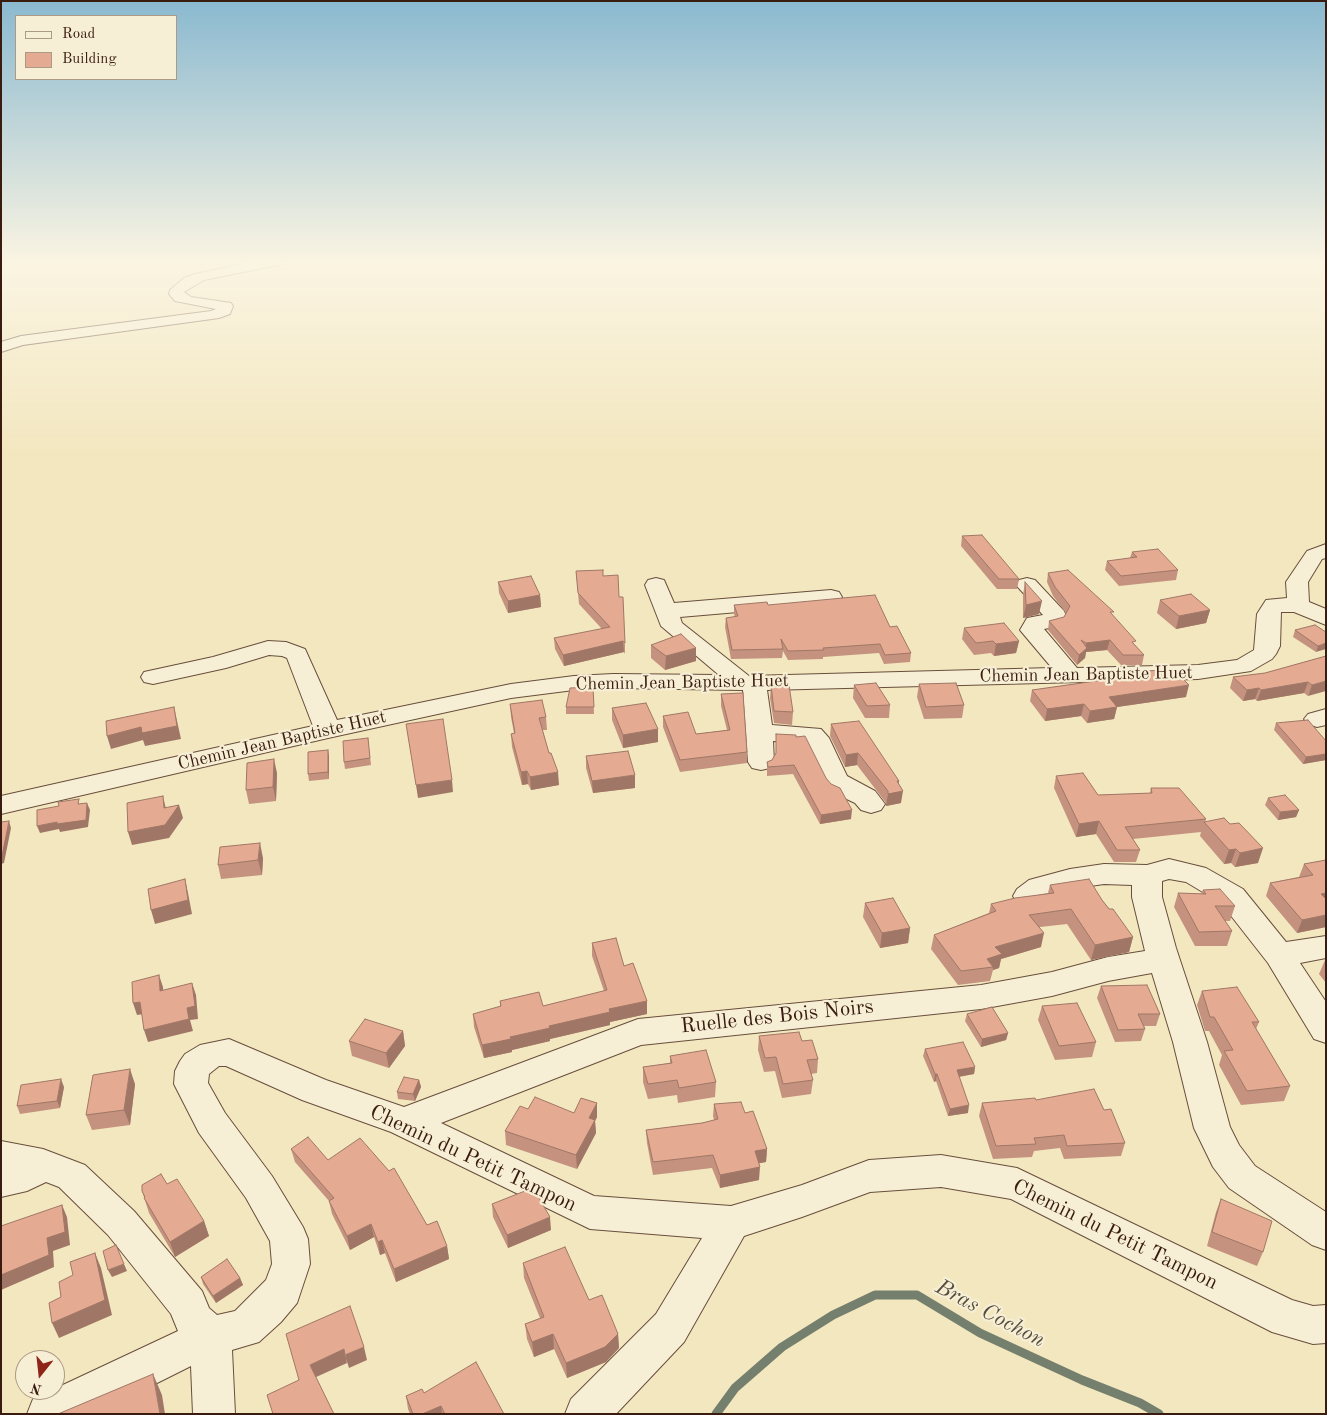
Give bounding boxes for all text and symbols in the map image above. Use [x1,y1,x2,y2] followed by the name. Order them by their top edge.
[15,15,178,80] legend
[62,27,95,42] text: Road
[62,52,117,67] text: Building
[979,662,1193,688] street label: Chemin Jean Baptiste Huet
[575,670,789,696] street label: Chemin Jean Baptiste Huet
[176,706,388,776] street label: Chemin Jean Baptiste Huet
[679,994,875,1040] street label: Ruelle des Bois Noirs
[366,1100,580,1218] street label: Chemin du Petit Tampon
[1008,1174,1222,1296] street label: Chemin du Petit Tampon
[931,1274,1049,1354] water label: Bras Cochon
[15,1350,65,1400] north arrow
[29,1380,43,1397] text: N

